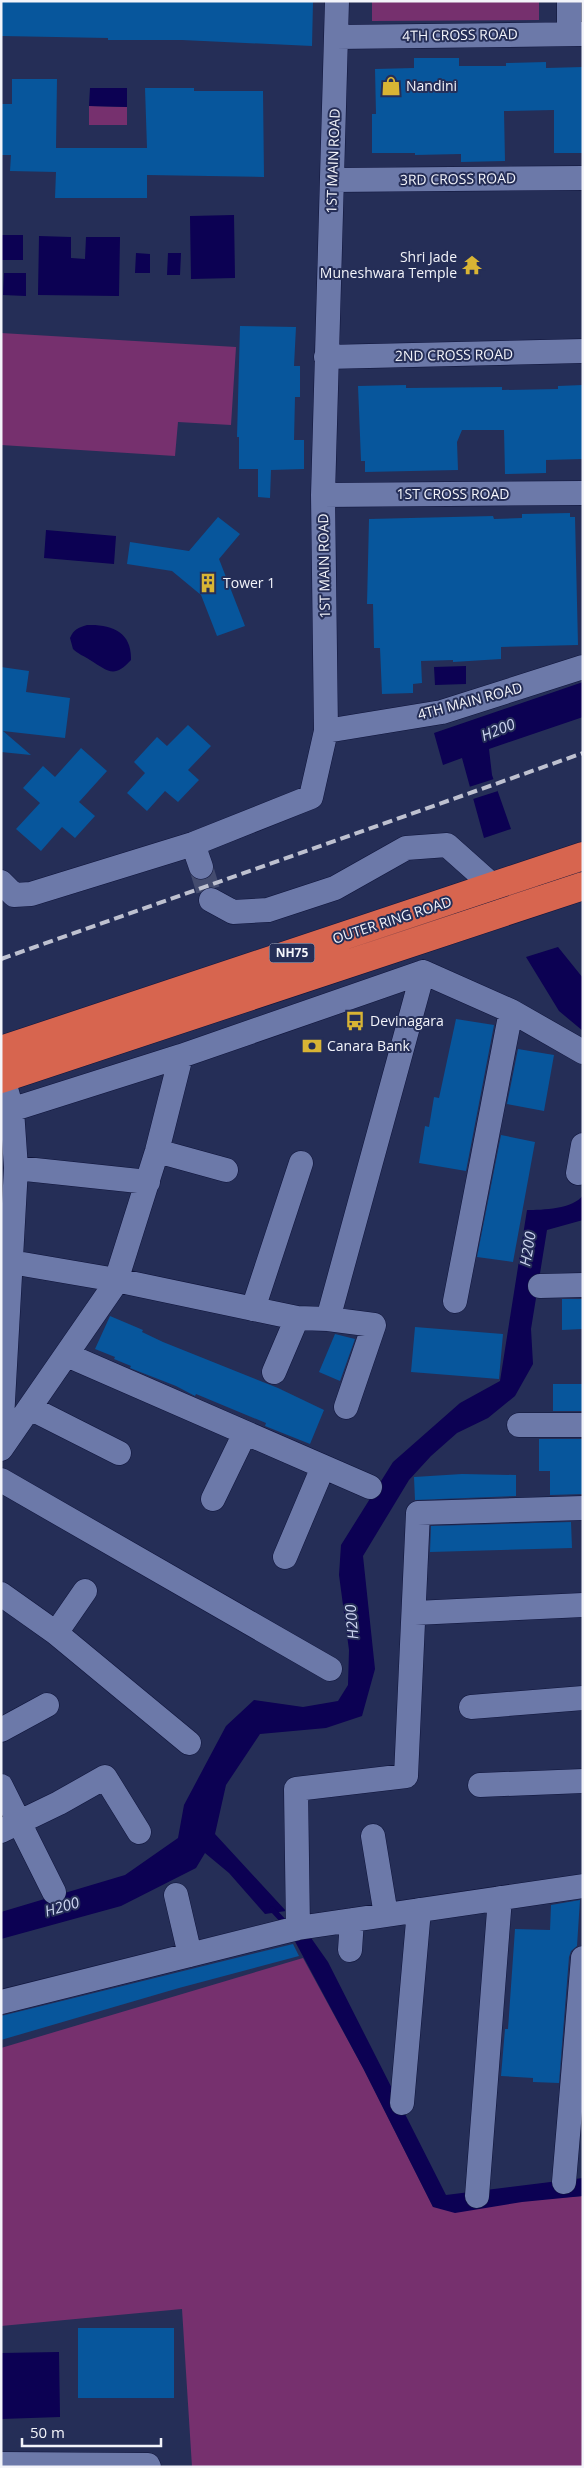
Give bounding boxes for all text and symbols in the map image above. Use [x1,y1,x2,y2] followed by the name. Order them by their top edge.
[402,24,518,45] street label: 4TH CROSS ROAD
[380,75,402,97] shop icon: Nandini
[406,76,457,95] place label: Nandini
[321,108,344,214] street label: 1ST MAIN ROAD
[400,168,516,189] street label: 3RD CROSS ROAD
[320,247,457,282] place label: Shri Jade Muneshwara Temple
[461,254,483,276] temple icon: Shri Jade Muneshwara Temple
[395,344,513,365] street label: 2ND CROSS ROAD
[397,484,509,503] street label: 1ST CROSS ROAD
[313,513,334,619] street label: 1ST MAIN ROAD
[197,572,219,594] building icon: Tower 1
[223,573,275,592] place label: Tower 1
[415,677,524,724] street label: 4TH MAIN ROAD
[478,713,518,745] water label: H200
[330,891,454,948] street label: OUTER RING ROAD
[270,944,314,962] road number: NH75
[344,1010,366,1032] bus stop icon: Devinagara
[370,1011,444,1030] place label: Devinagara
[301,1035,323,1057] bank icon: Canara Bank
[327,1036,411,1055] place label: Canara Bank
[514,1230,540,1268] water label: H200
[340,1604,362,1640] water label: H200
[42,1892,81,1920] water label: H200
[22,2416,161,2448] scale bar
[30,2422,65,2442] text: 50 m

